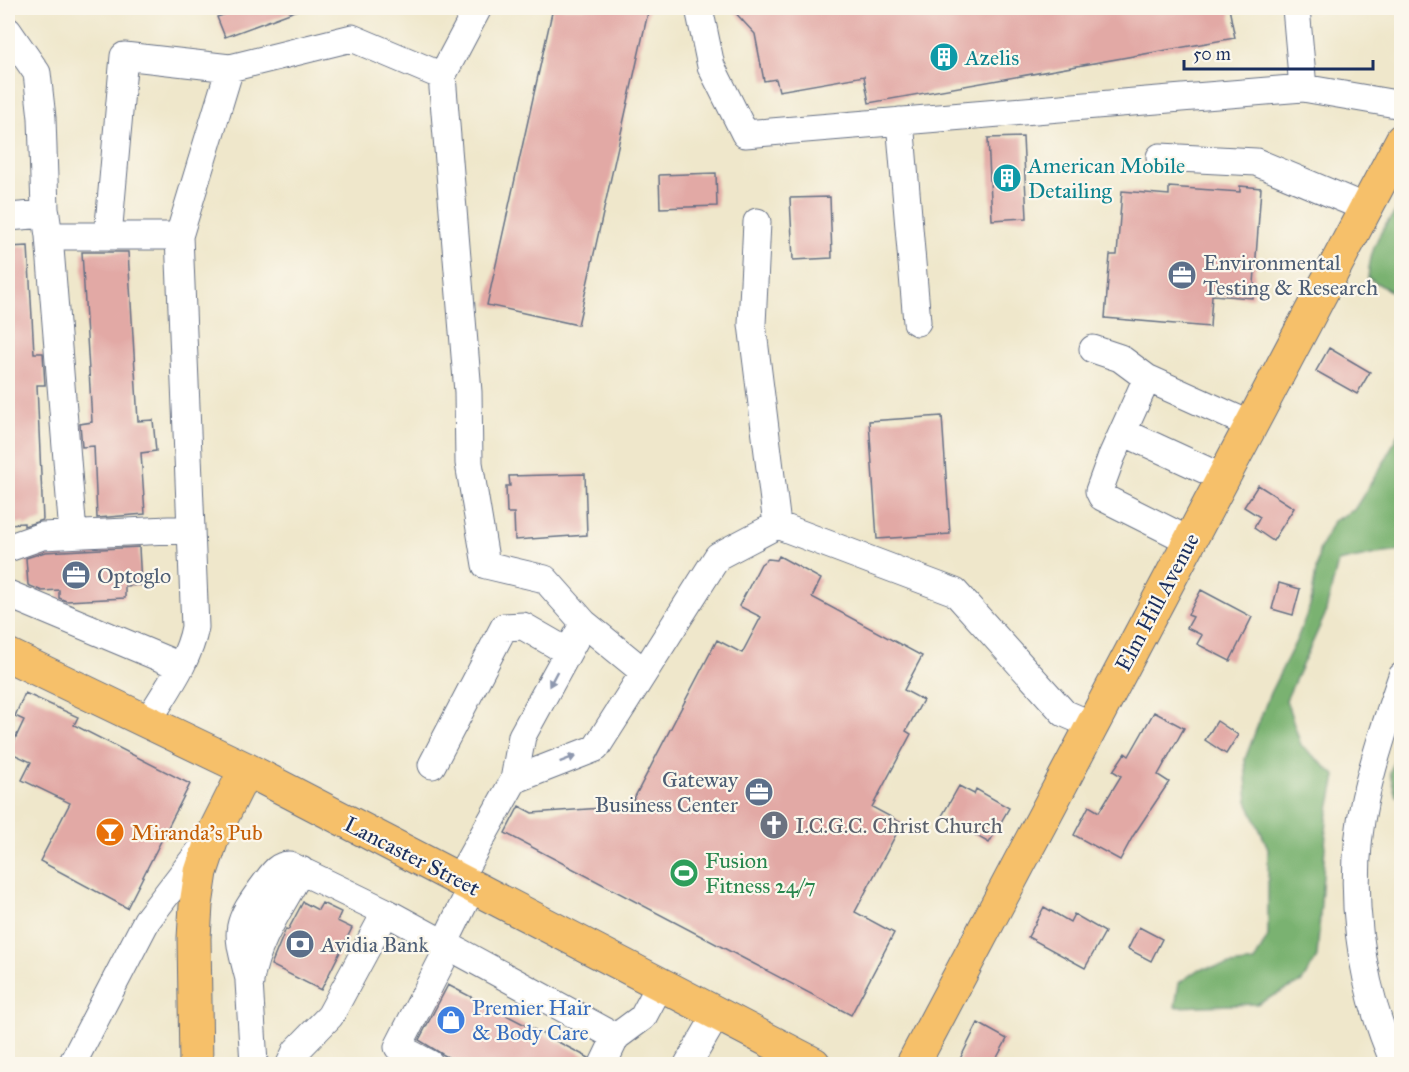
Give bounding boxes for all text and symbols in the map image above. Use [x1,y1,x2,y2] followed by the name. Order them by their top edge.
[1184,33,1373,71] scale bar
[928,41,960,73] building icon: Azelis
[1193,43,1231,65] text: 50 m
[964,44,1019,71] place label: Azelis
[1027,152,1185,204] place label: American Mobile Detailing
[991,162,1023,194] building icon: American Mobile Detailing
[1203,249,1378,301] place label: Environmental Testing & Research
[1166,259,1198,291] office icon: Environmental Testing & Research
[1109,528,1205,676] street label: Elm Hill Avenue
[60,559,92,591] office icon: Optoglo
[97,562,171,589] place label: Optoglo
[548,671,558,688] one-way arrow
[559,754,577,763] one-way arrow
[595,766,739,818] place label: Gateway Business Center
[743,776,775,808] office icon: Gateway Business Center
[758,809,790,841] church icon: I.C.G.C. Christ Church
[340,810,485,902] street label: Lancaster Street
[795,812,1003,839] place label: I.C.G.C. Christ Church
[94,816,126,848] bar icon: Miranda's Pub
[131,819,263,846] place label: Miranda's Pub
[705,847,816,899] place label: Fusion Fitness 24/7
[668,857,700,889] sports icon: Fusion Fitness 24/7
[284,928,316,960] bank icon: Avidia Bank
[320,931,429,958] place label: Avidia Bank
[472,994,592,1046] place label: Premier Hair & Body Care
[435,1004,467,1036] shop icon: Premier Hair & Body Care

